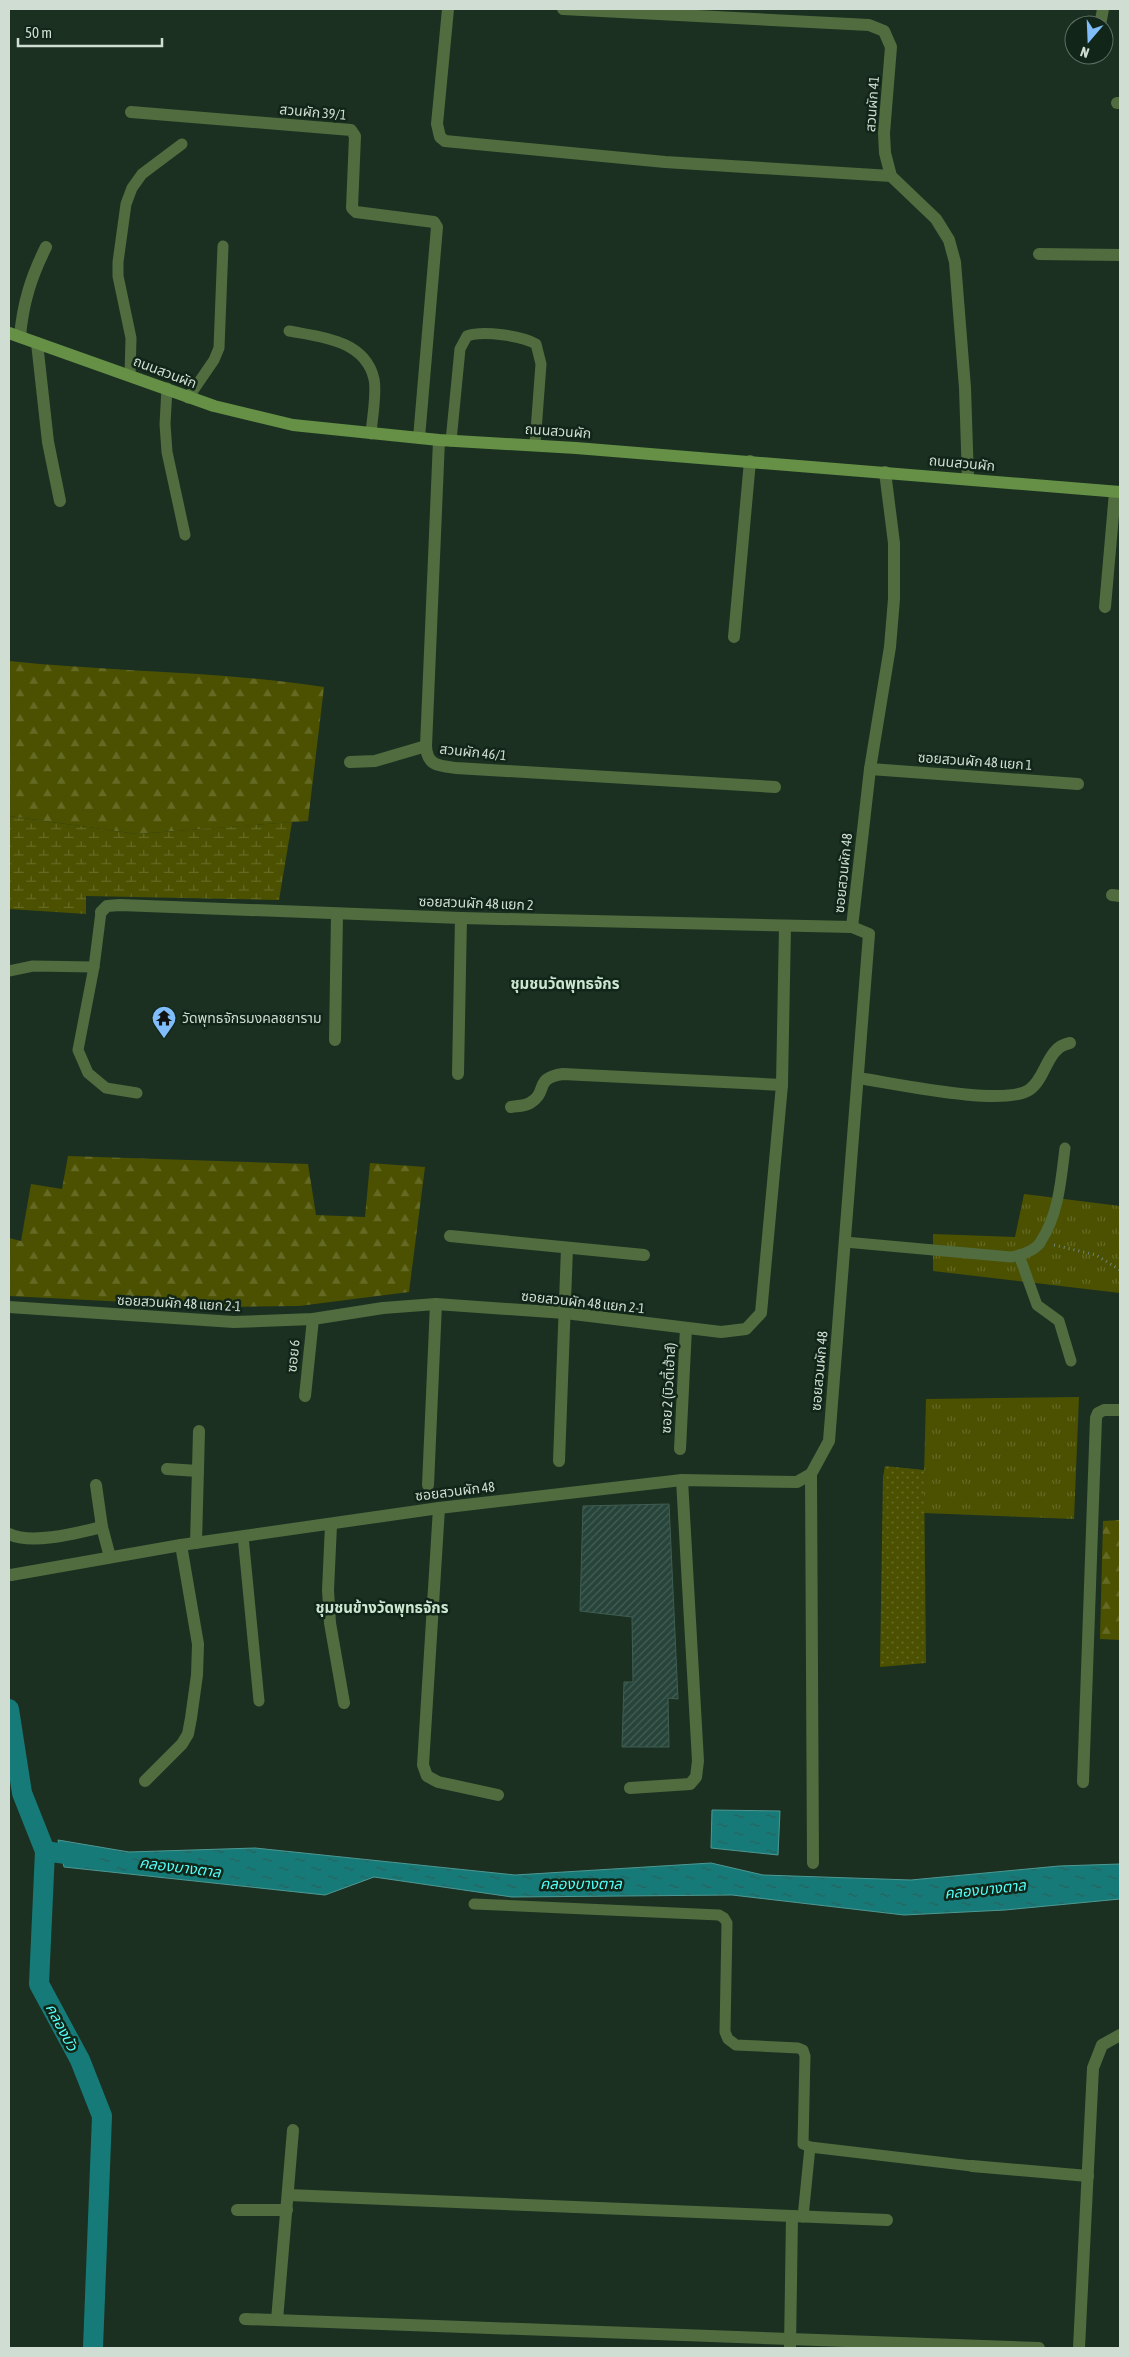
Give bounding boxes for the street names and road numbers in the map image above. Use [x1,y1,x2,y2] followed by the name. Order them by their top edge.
[862,75,882,133] street label: สวนผัก 41
[279,101,347,123] street label: สวนผัก 39/1
[131,353,199,391] street label: ถนนสวนผัก
[524,421,592,441] street label: ถนนสวนผัก
[928,452,996,474] street label: ถนนสวนผัก
[439,741,507,763] street label: สวนผัก 46/1
[917,749,1033,773] street label: ซอยสวนผัก 48 แยก 1
[831,832,855,914] street label: ซอยสวนผัก 48
[418,893,534,913] street label: ซอยสวนผัก 48 แยก 2
[520,1288,646,1316] street label: ซอยสวนผัก 48 แยก 2-1
[117,1292,241,1314] street label: ซอยสวนผัก 48 แยก 2-1
[808,1330,830,1412] street label: ซอยสวนผัก 48
[283,1339,303,1373] street label: ซอย 6
[656,1342,678,1434] street label: ซอย 2 (บิวตี้เฮ้าส์)
[414,1478,496,1504] street label: ซอยสวนผัก 48

